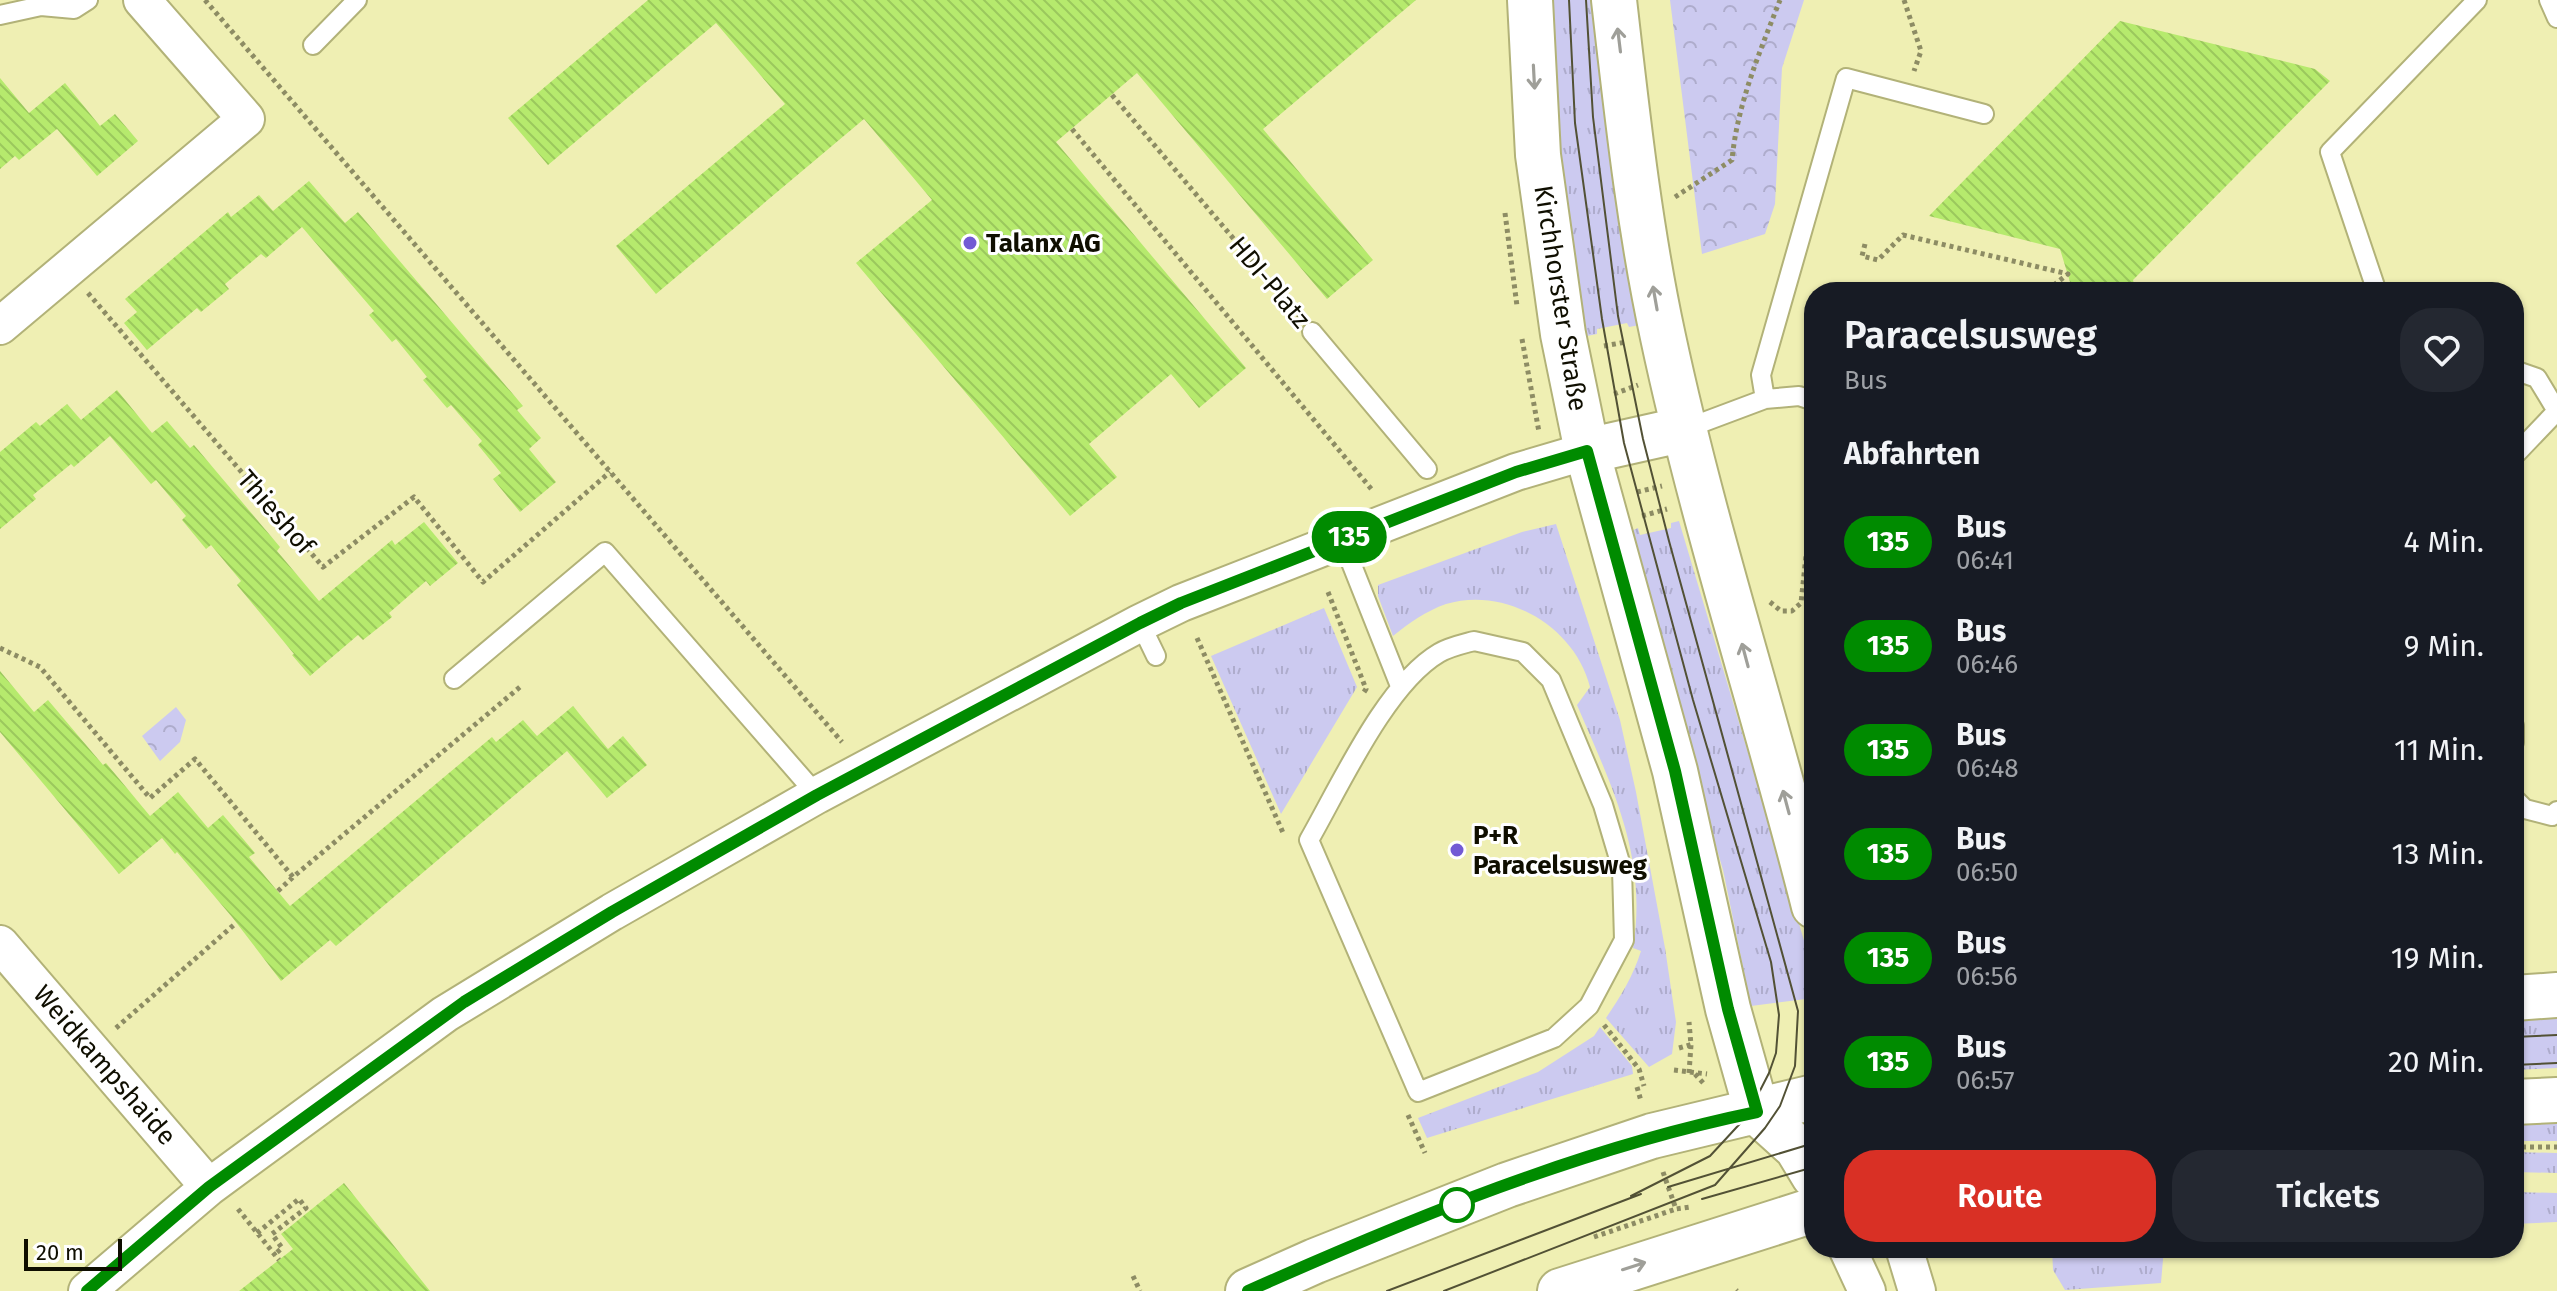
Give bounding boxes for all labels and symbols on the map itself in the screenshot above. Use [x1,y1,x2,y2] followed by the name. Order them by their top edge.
[1611,28,1626,53] one-way arrow
[1527,63,1542,90] one-way arrow
[1527,183,1594,413] street label: Kirchhorster Straße
[986,228,1101,259] place label: Talanx AG
[1222,230,1317,334] street label: HDI-Platz
[961,234,979,252] marker: Talanx AG
[1647,285,1662,311] one-way arrow
[231,464,322,563] street label: Thieshof
[1303,511,1395,563] line badge: 135
[1737,642,1752,668] one-way arrow
[1778,790,1793,816] one-way arrow
[1473,820,1648,881] place label: P+R Paracelsusweg
[1448,841,1466,859] marker: P+R Paracelsusweg
[27,979,182,1152] street label: Weidkampshaide
[1440,1188,1474,1222] unlabelled marker
[24,1235,122,1271] scale bar
[1621,1258,1646,1273] one-way arrow

